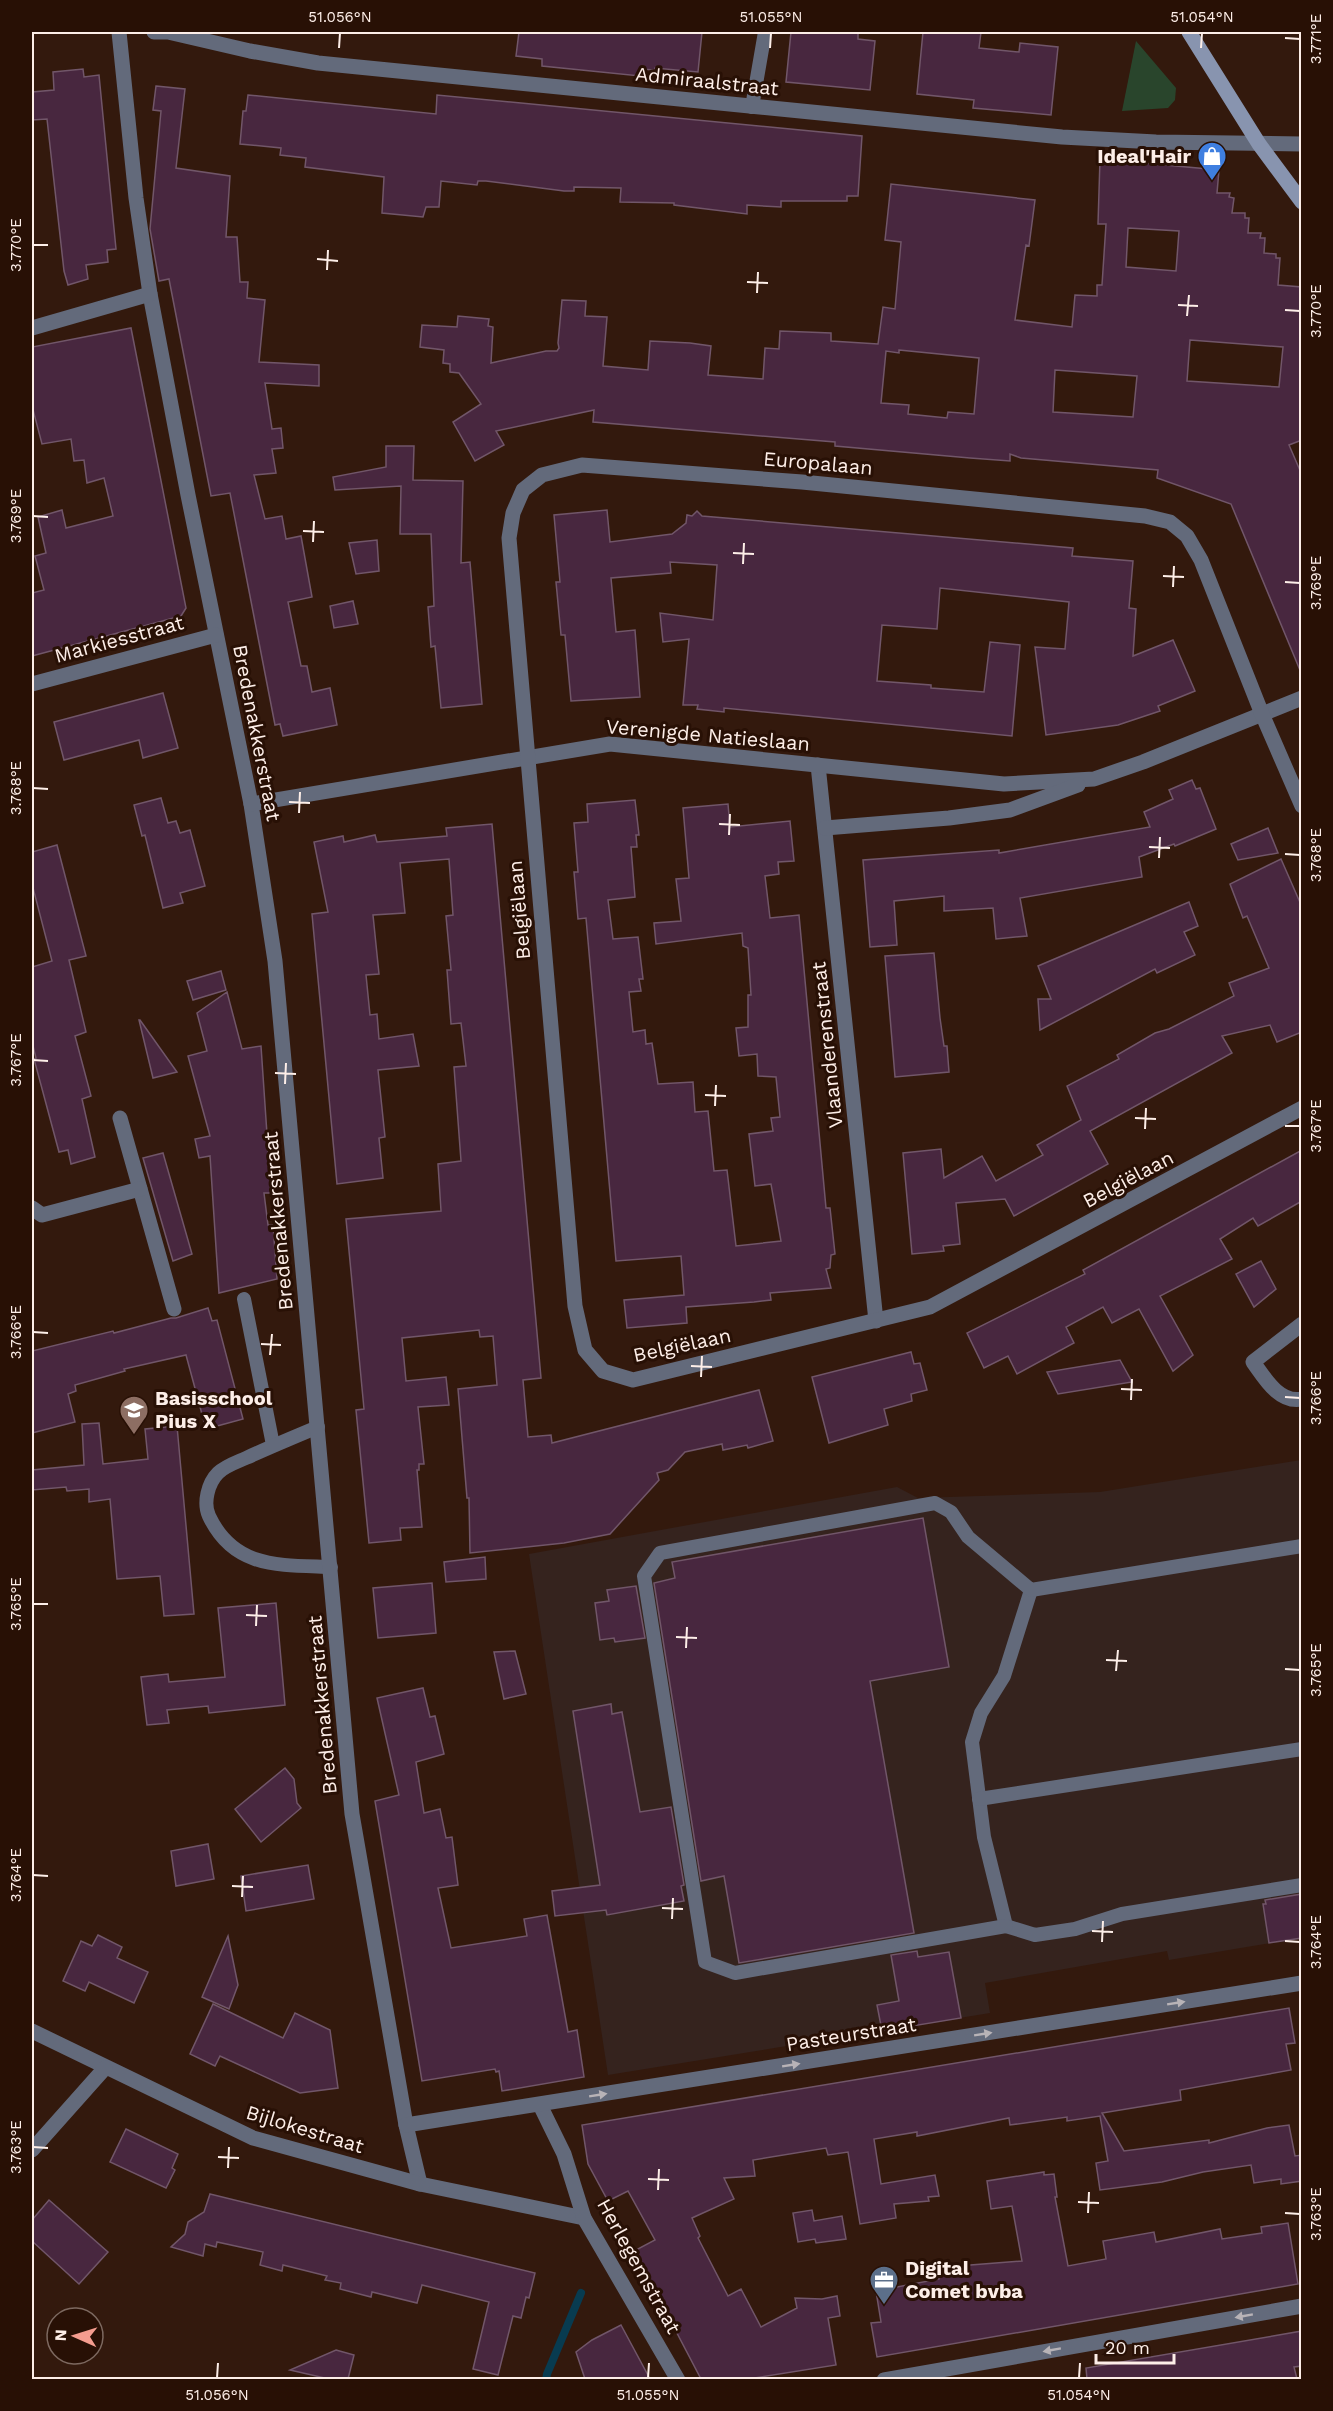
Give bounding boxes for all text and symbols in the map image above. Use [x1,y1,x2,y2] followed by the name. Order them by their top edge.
[308,8,372,26] text: 51.056°N
[740,8,802,26] text: 51.055°N
[1170,8,1234,26] text: 51.054°N
[1307,14,1325,64] text: 3.771°E
[634,62,780,101] street label: Admiraalstraat
[1196,140,1228,182] shop icon: Ideal'Hair
[1097,144,1191,168] place label: Ideal'Hair
[7,218,25,272] text: 3.770°E
[1307,284,1325,338] text: 3.770°E
[762,446,874,480] street label: Europalaan
[7,489,25,543] text: 3.769°E
[1307,556,1325,610] text: 3.769°E
[52,610,187,668] street label: Markiesstraat
[228,643,286,824] street label: Bredenakkerstraat
[605,714,811,756] street label: Verenigde Natieslaan
[7,761,25,815] text: 3.768°E
[1307,828,1325,882] text: 3.768°E
[503,859,535,961] street label: Belgiëlaan
[806,960,848,1129] street label: Vlaanderenstraat
[7,1033,25,1087] text: 3.767°E
[1307,1099,1325,1153] text: 3.767°E
[258,1130,298,1311] street label: Bredenakkerstraat
[1078,1145,1178,1213] street label: Belgiëlaan
[7,1305,25,1359] text: 3.766°E
[631,1323,733,1367] street label: Belgiëlaan
[1307,1371,1325,1425] text: 3.766°E
[155,1386,273,1433] place label: Basisschool Pius X
[118,1394,150,1436] school or university icon: Basisschool Pius X
[7,1577,25,1631] text: 3.765°E
[302,1614,342,1795] street label: Bredenakkerstraat
[1307,1643,1325,1697] text: 3.765°E
[7,1848,25,1902] text: 3.764°E
[1307,1915,1325,1969] text: 3.764°E
[1166,1998,1185,2007] one-way arrow
[784,2012,918,2056] street label: Pasteurstraat
[974,2029,993,2038] one-way arrow
[781,2060,800,2069] one-way arrow
[589,2091,608,2100] one-way arrow
[243,2100,367,2158] street label: Bijlokestraat
[7,2120,25,2174] text: 3.763°E
[1307,2187,1325,2241] text: 3.763°E
[592,2194,686,2338] street label: Herlegemstraat
[905,2256,1023,2303] place label: Digital Comet bvba
[868,2264,900,2306] office icon: Digital Comet bvba
[45,2306,105,2366] north arrow
[1234,2312,1253,2321] one-way arrow
[1096,2327,1174,2365] scale bar
[51,2329,70,2342] text: N
[1105,2337,1150,2358] text: 20 m
[1042,2346,1061,2355] one-way arrow
[185,2386,249,2404] text: 51.056°N
[617,2386,679,2404] text: 51.055°N
[1047,2386,1111,2404] text: 51.054°N

